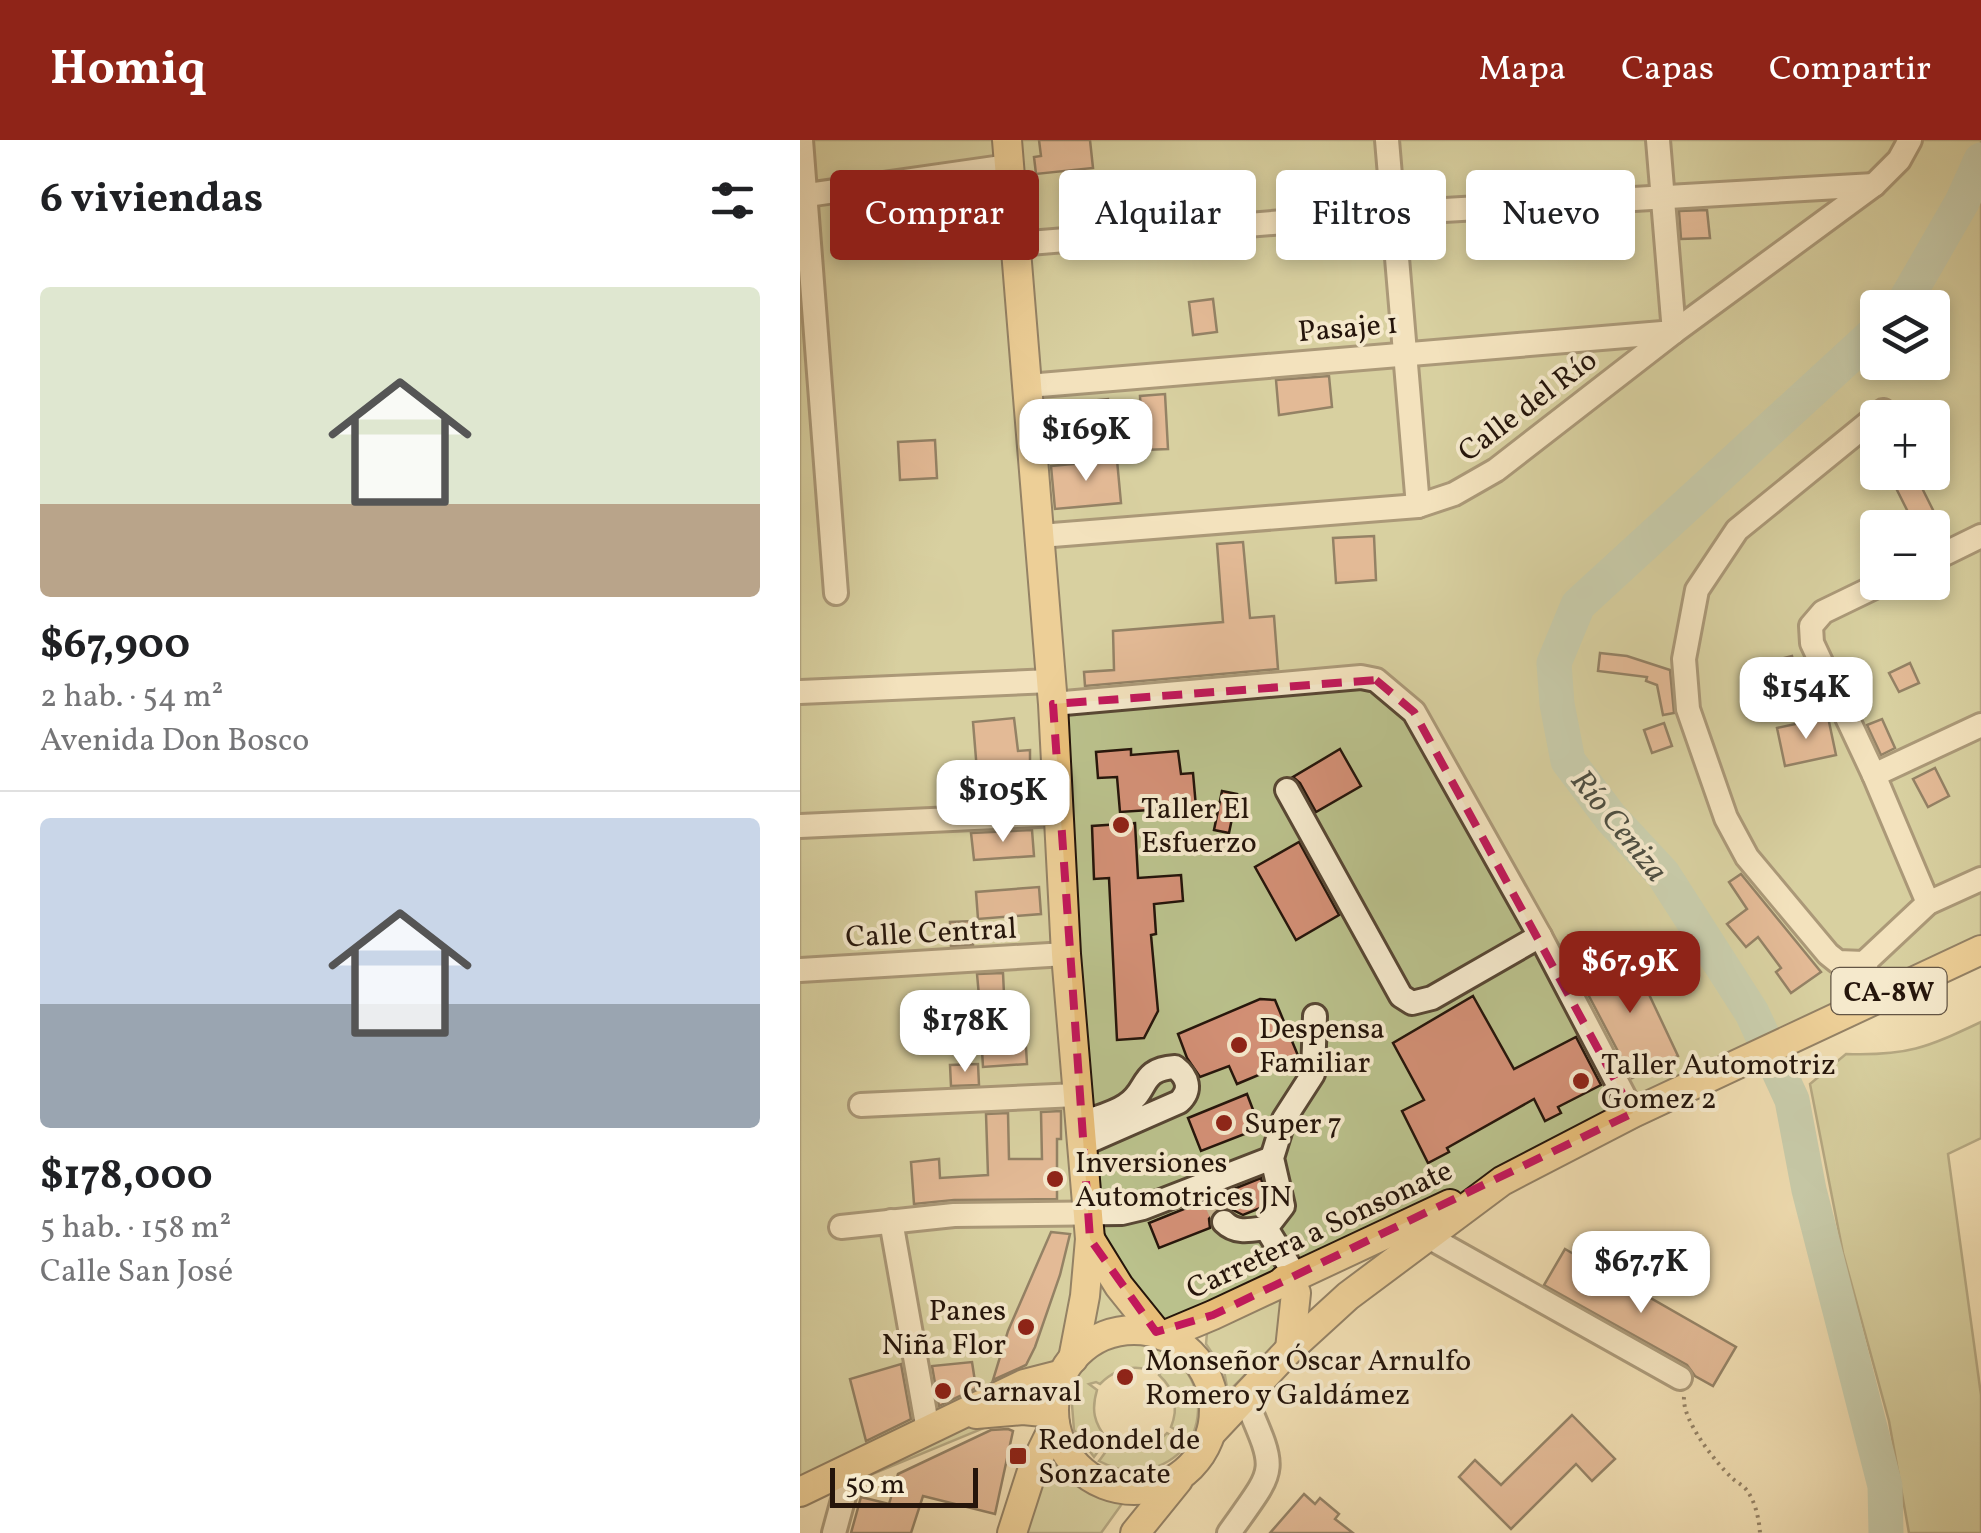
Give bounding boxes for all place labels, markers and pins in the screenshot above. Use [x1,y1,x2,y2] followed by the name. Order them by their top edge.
[1016,399,1156,484] pin: $169K
[1736,657,1876,742] pin: $154K
[933,760,1073,845] pin: $105K
[1141,789,1257,865] place label: Taller El Esfuerzo
[1110,814,1132,836] marker: Taller El Esfuerzo
[1549,931,1711,1016] pin: $67.9K
[895,990,1035,1075] pin: $178K
[1259,1009,1385,1085] place label: Despensa Familiar
[1228,1034,1250,1056] marker: Despensa Familiar
[1601,1045,1836,1121] place label: Taller Automotriz Gomez 2
[1570,1070,1592,1092] marker: Taller Automotriz Gomez 2
[1244,1104,1342,1146] place label: Super 7
[1213,1112,1235,1134] marker: Super 7
[1075,1143,1292,1219] place label: Inversiones Automotrices JN
[1044,1168,1066,1190] marker: Inversiones Automotrices JN
[1560,1231,1722,1316] pin: $67.7K
[882,1291,1006,1367] place label: Panes Niña Flor
[1015,1316,1037,1338] marker: Panes Niña Flor
[1145,1341,1471,1417] place label: Monseñor Óscar Arnulfo Romero y Galdámez
[1114,1366,1136,1388] marker: Monseñor Óscar Arnulfo Romero y Galdámez
[963,1372,1082,1414] place label: Carnaval
[932,1380,954,1402] marker: Carnaval
[1038,1420,1200,1496] place label: Redondel de Sonzacate
[1007,1445,1029,1467] marker: Redondel de Sonzacate

